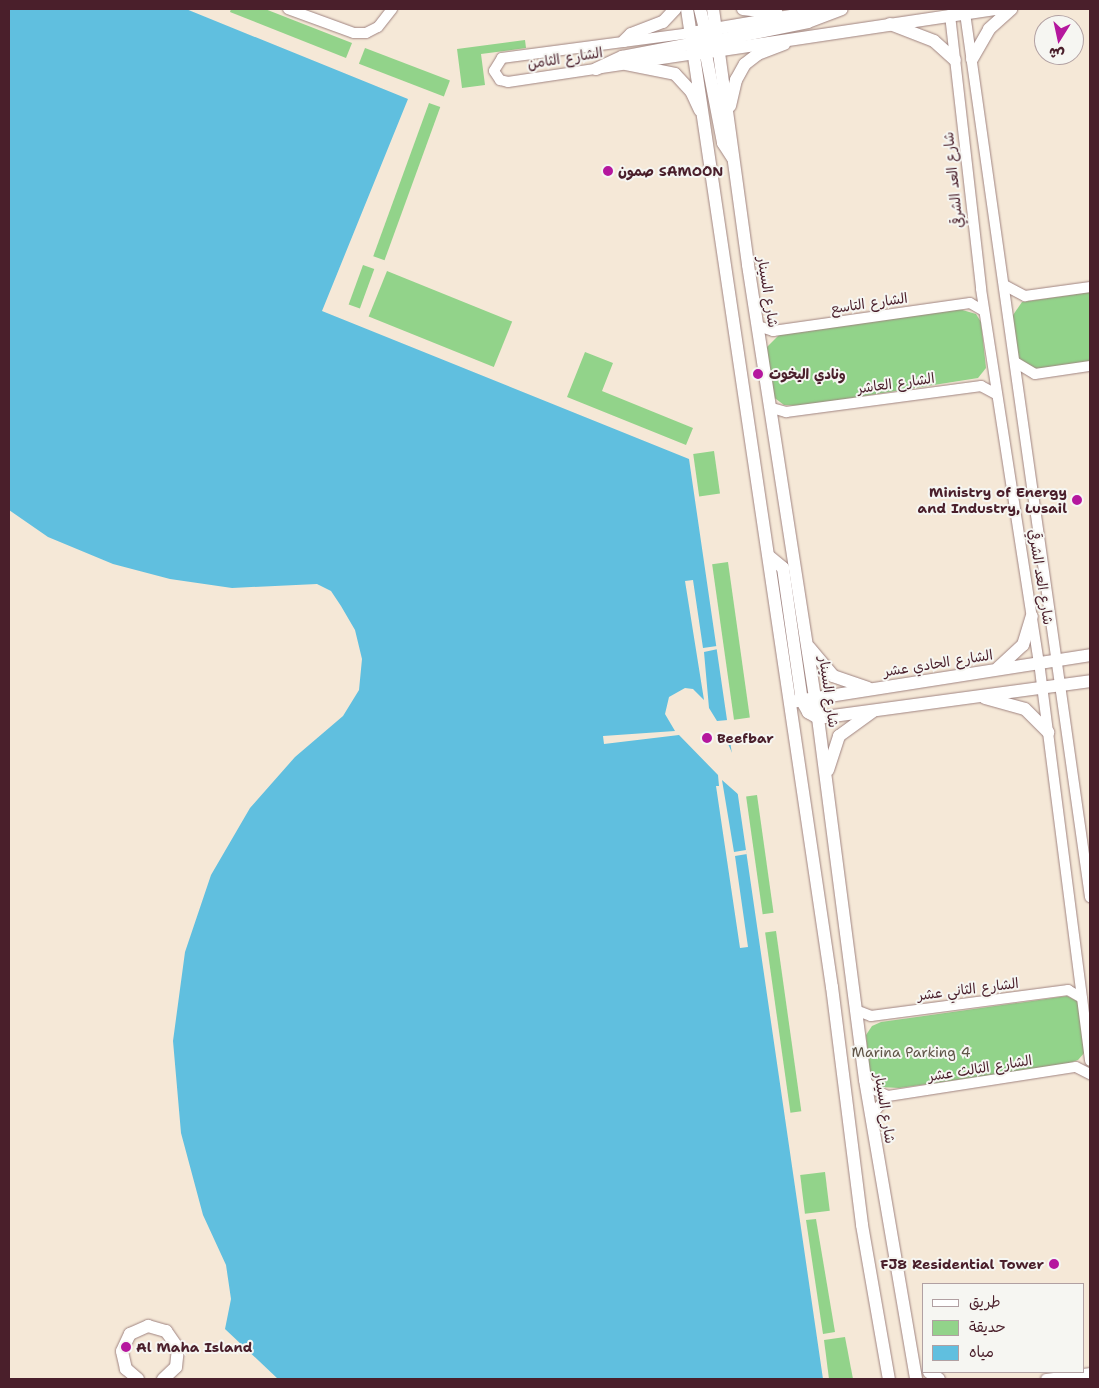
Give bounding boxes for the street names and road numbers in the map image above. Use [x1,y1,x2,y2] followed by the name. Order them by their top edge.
[526,44,604,72] street label: الشارع الثامن
[940,131,966,229] street label: شارع العد الشرقي
[754,255,782,329] street label: شارع السينار
[829,289,909,317] street label: الشارع التاسع
[856,369,936,397] street label: الشارع العاشر
[1025,528,1057,626] street label: شارع العد الشرقي
[882,646,994,680] street label: الشارع الحادي عشر
[816,655,842,729] street label: شارع السينار
[916,974,1020,1004] street label: الشارع الثاني عشر
[927,1051,1033,1085] street label: الشارع الثالث عشر
[871,1071,899,1145] street label: شارع السينار

